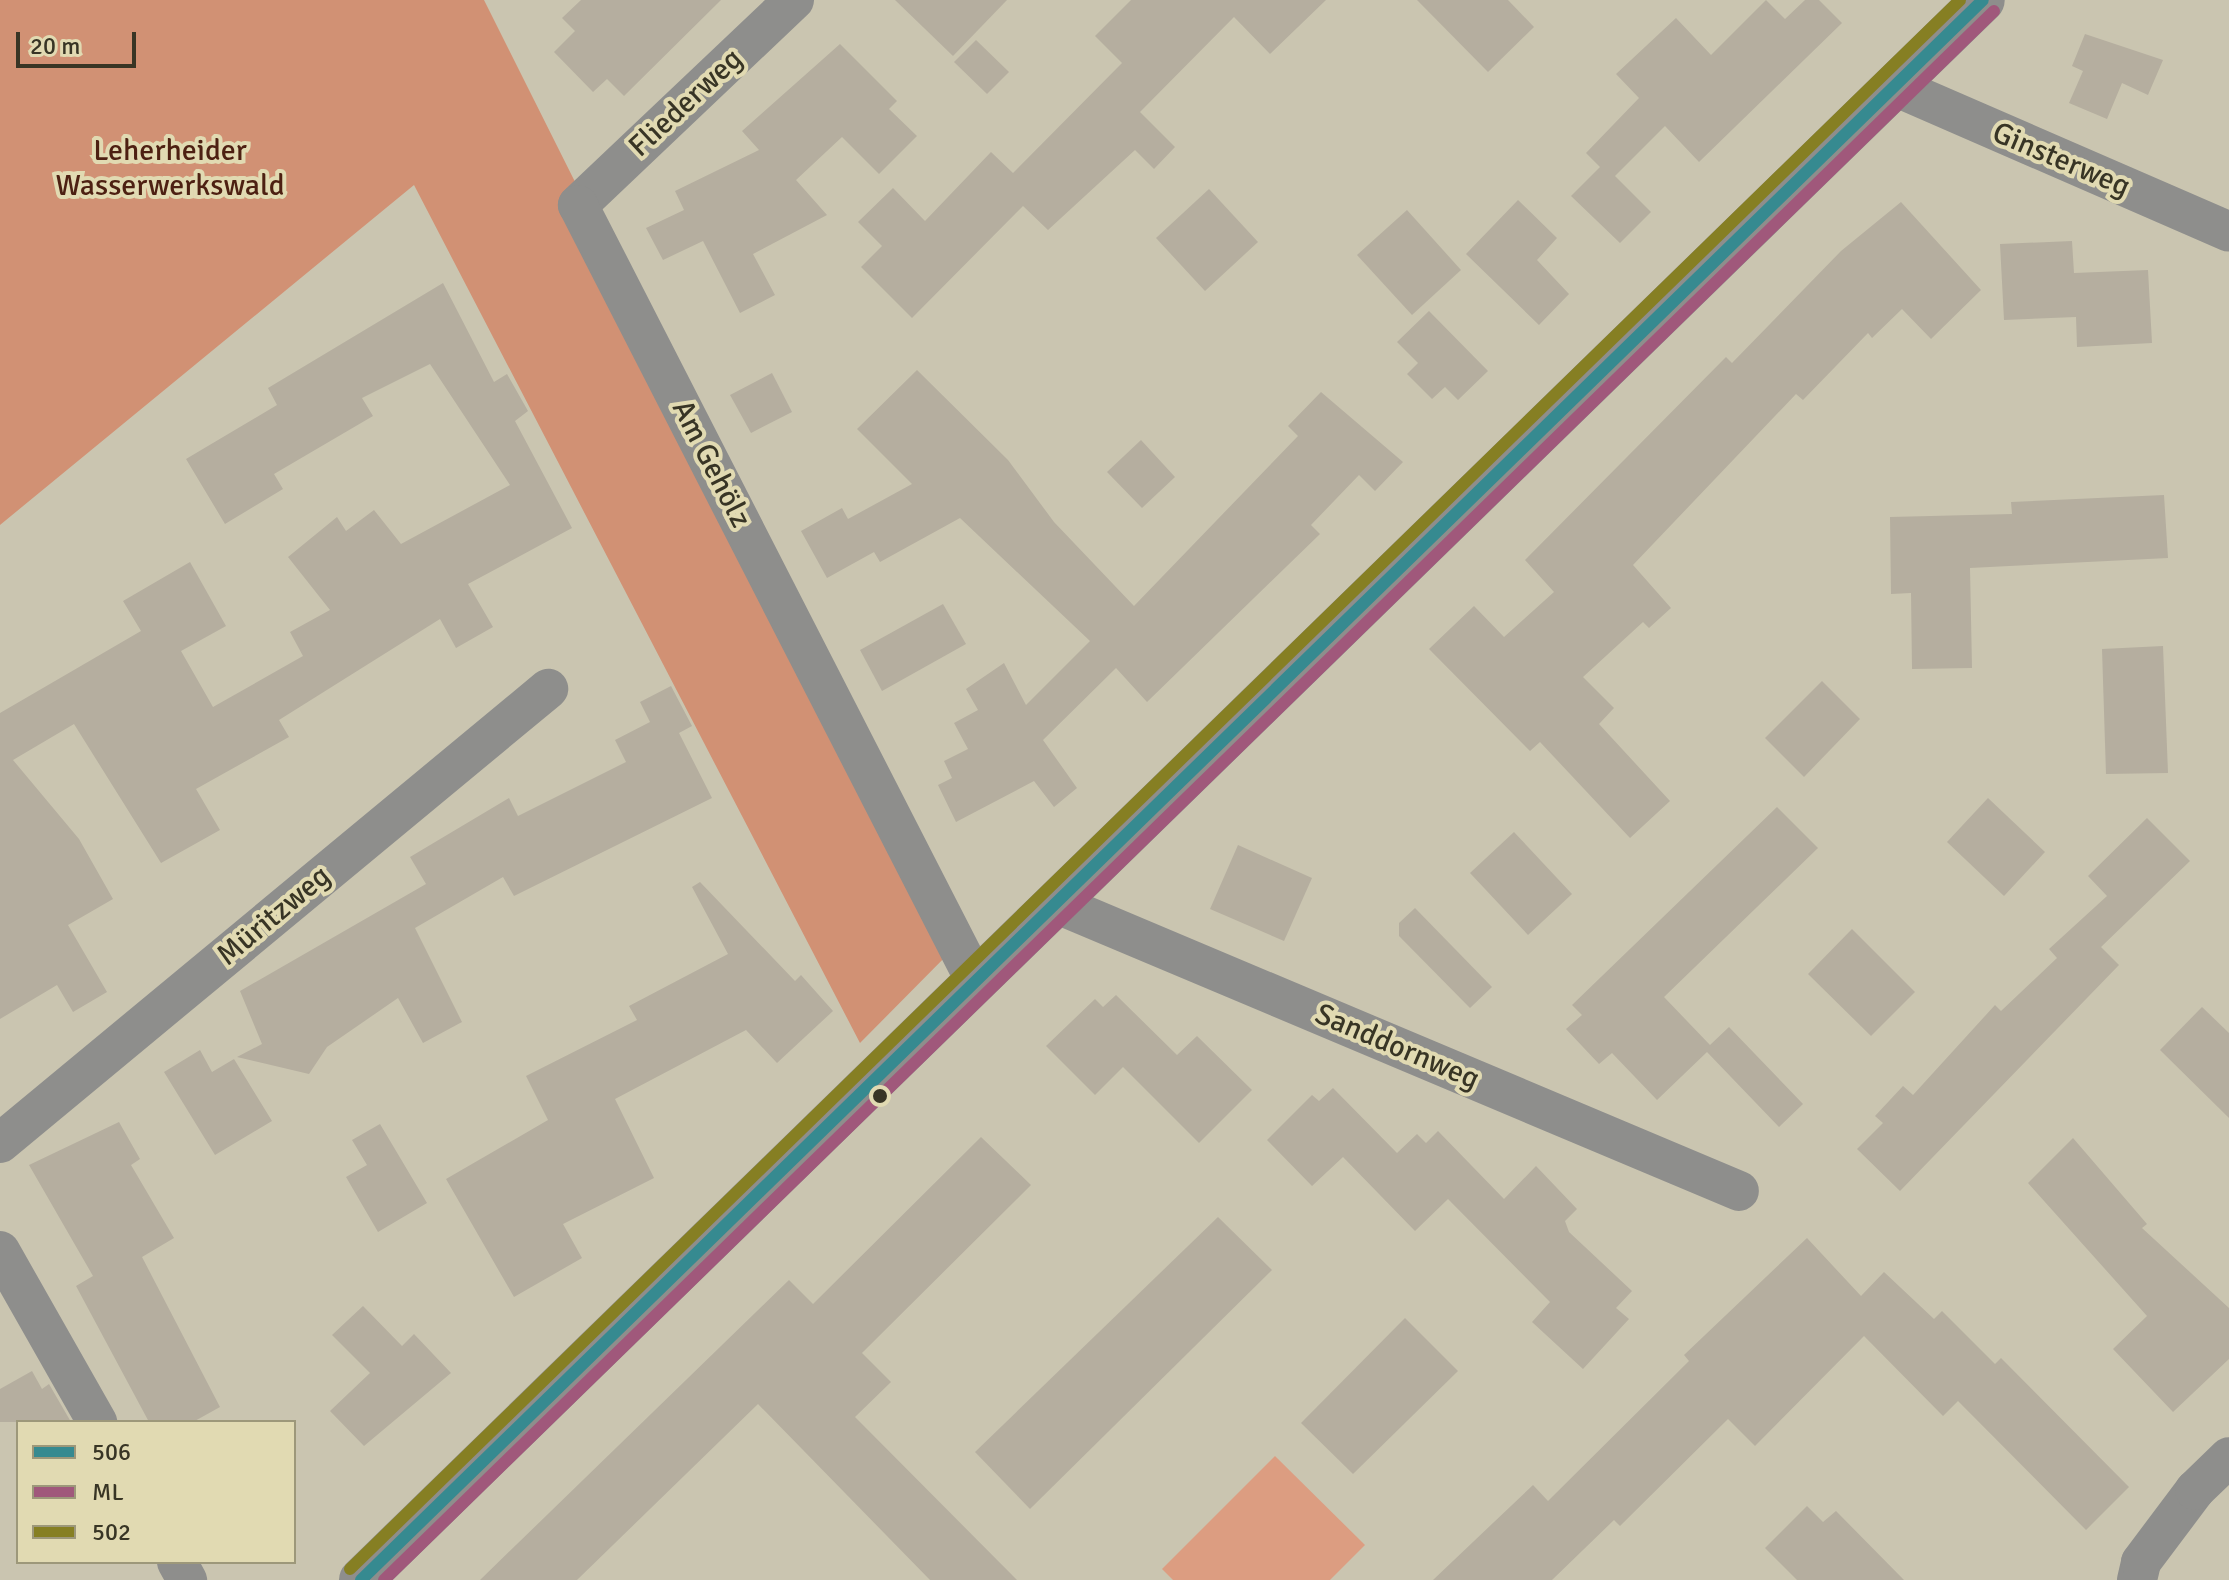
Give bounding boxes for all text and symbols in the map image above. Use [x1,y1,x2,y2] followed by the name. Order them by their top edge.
[20,16,140,66] scale bar
[30,31,80,61] text: 20 m
[622,41,750,165] street label: Fliederweg
[1987,115,2135,205] street label: Ginsterweg
[55,133,285,204] park label: Leherheider Wasserwerkswald
[664,394,758,534] street label: Am Gehölz
[210,858,338,974] street label: Müritzweg
[1310,996,1484,1098] street label: Sanddornweg
[872,1088,888,1104] unlabelled marker
[16,1420,296,1564] legend
[92,1437,131,1467] text: 506
[92,1477,124,1507] text: ML
[92,1517,131,1547] text: 502

